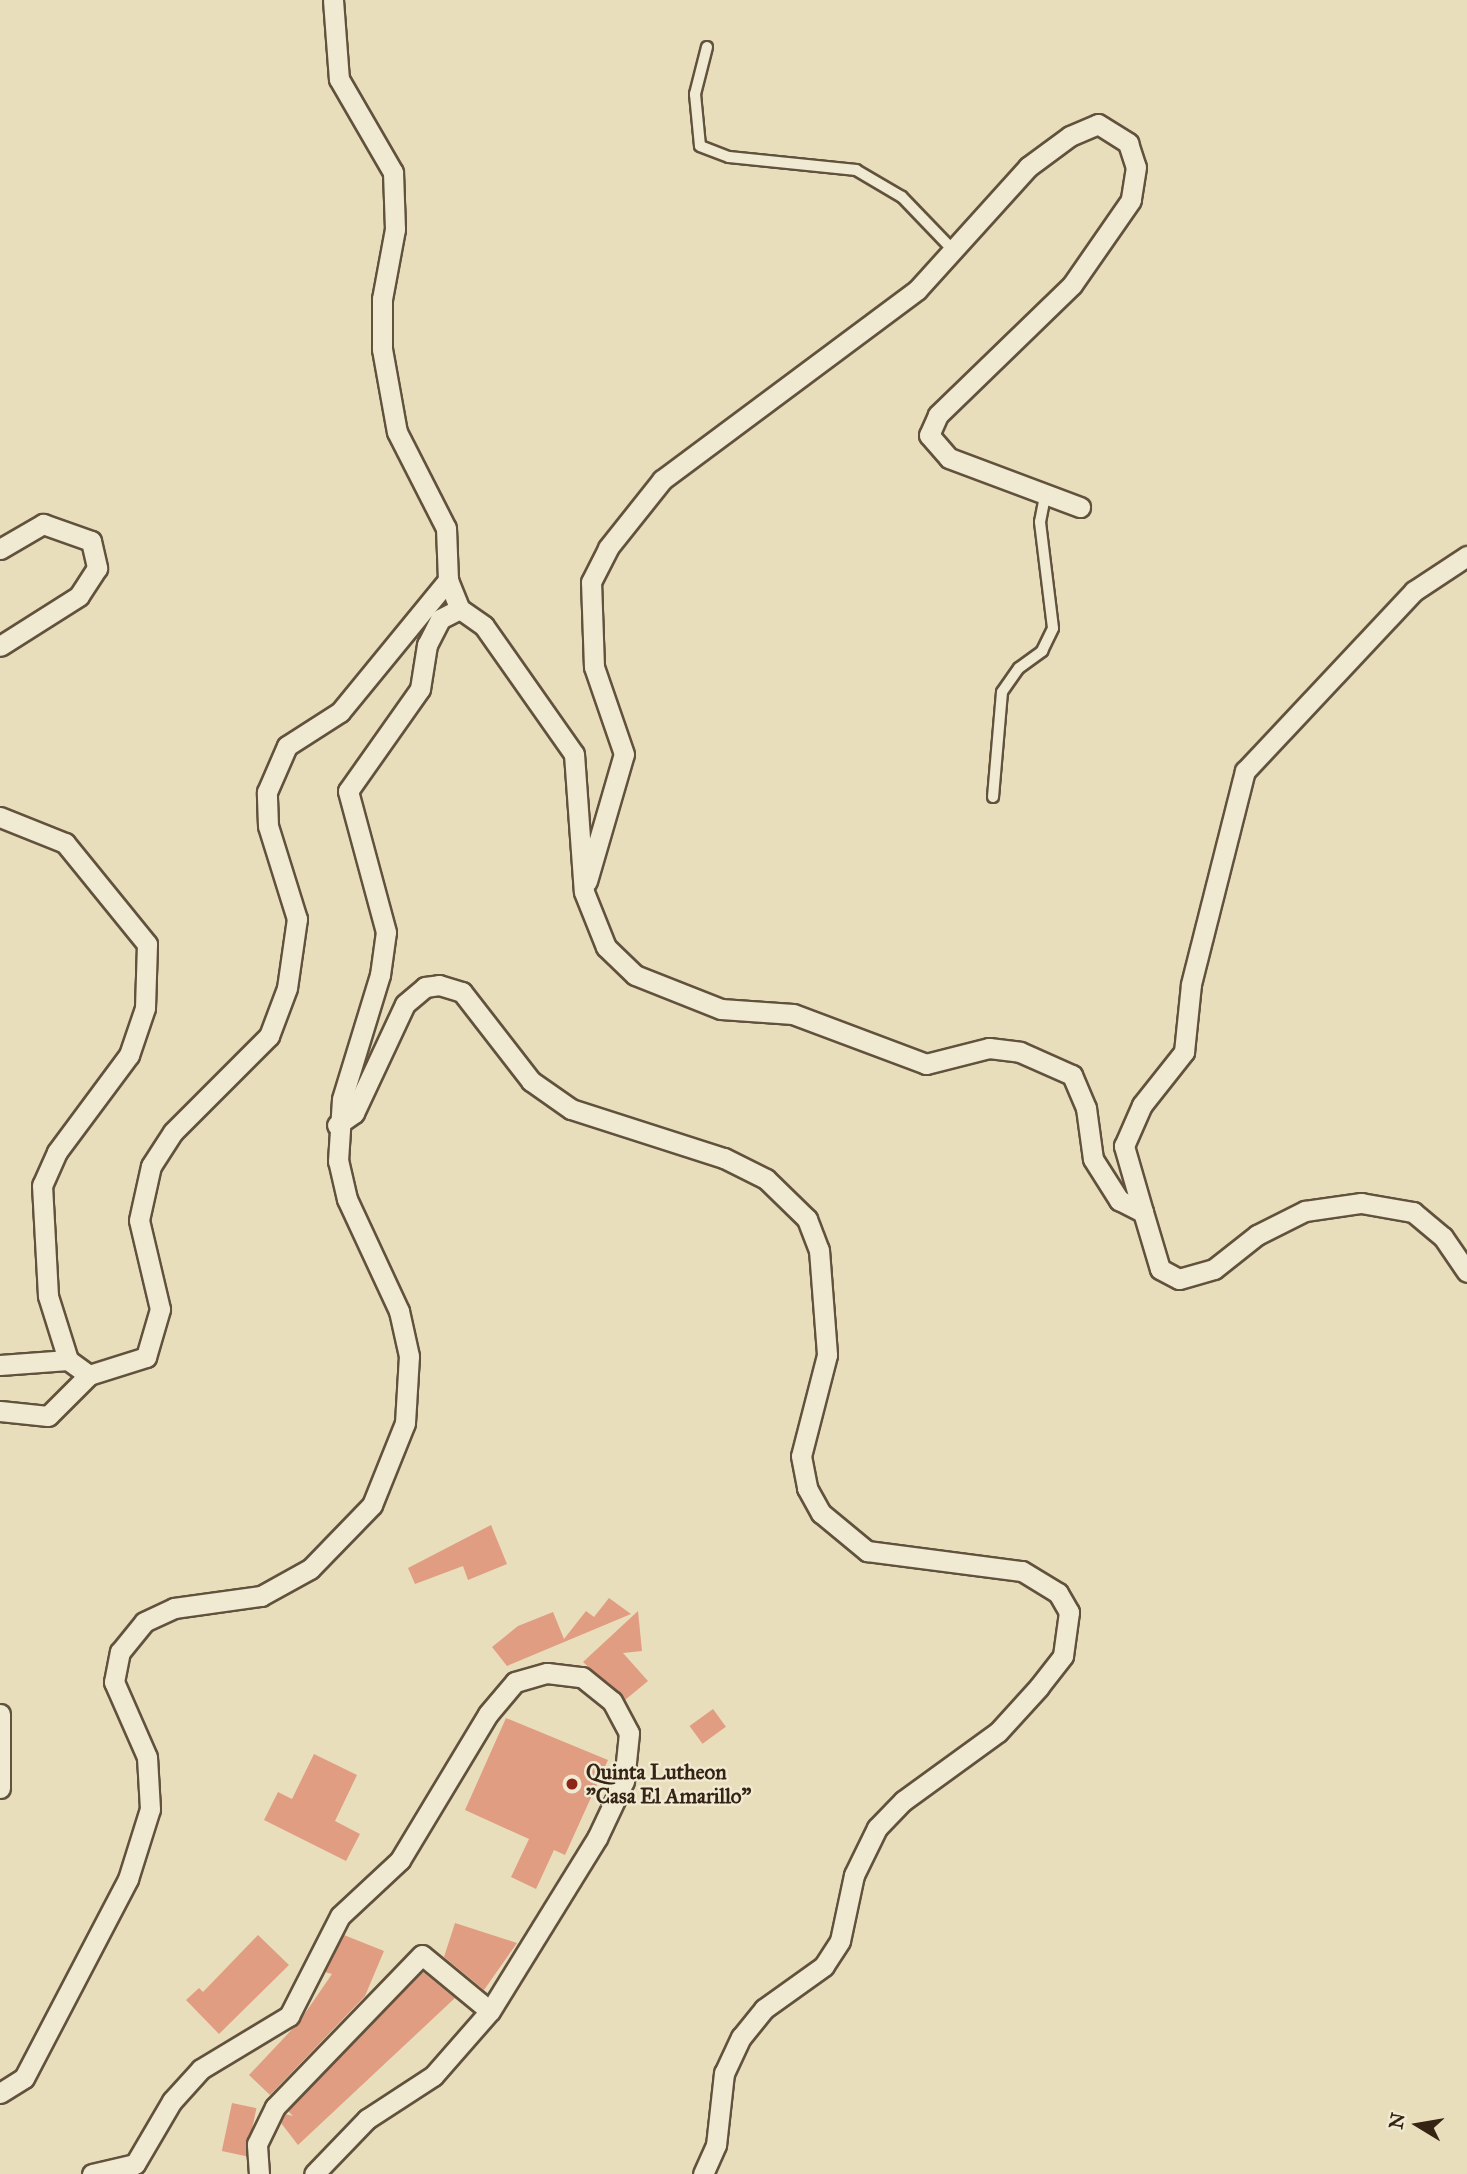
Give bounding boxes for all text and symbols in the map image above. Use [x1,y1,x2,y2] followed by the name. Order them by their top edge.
[586,1759,751,1809] place label: Quinta Lutheon "Casa El Amarillo"
[564,1776,580,1792] marker: Quinta Lutheon "Casa El Amarillo"
[1383,2090,1453,2160] north arrow
[1384,2111,1410,2131] text: N

